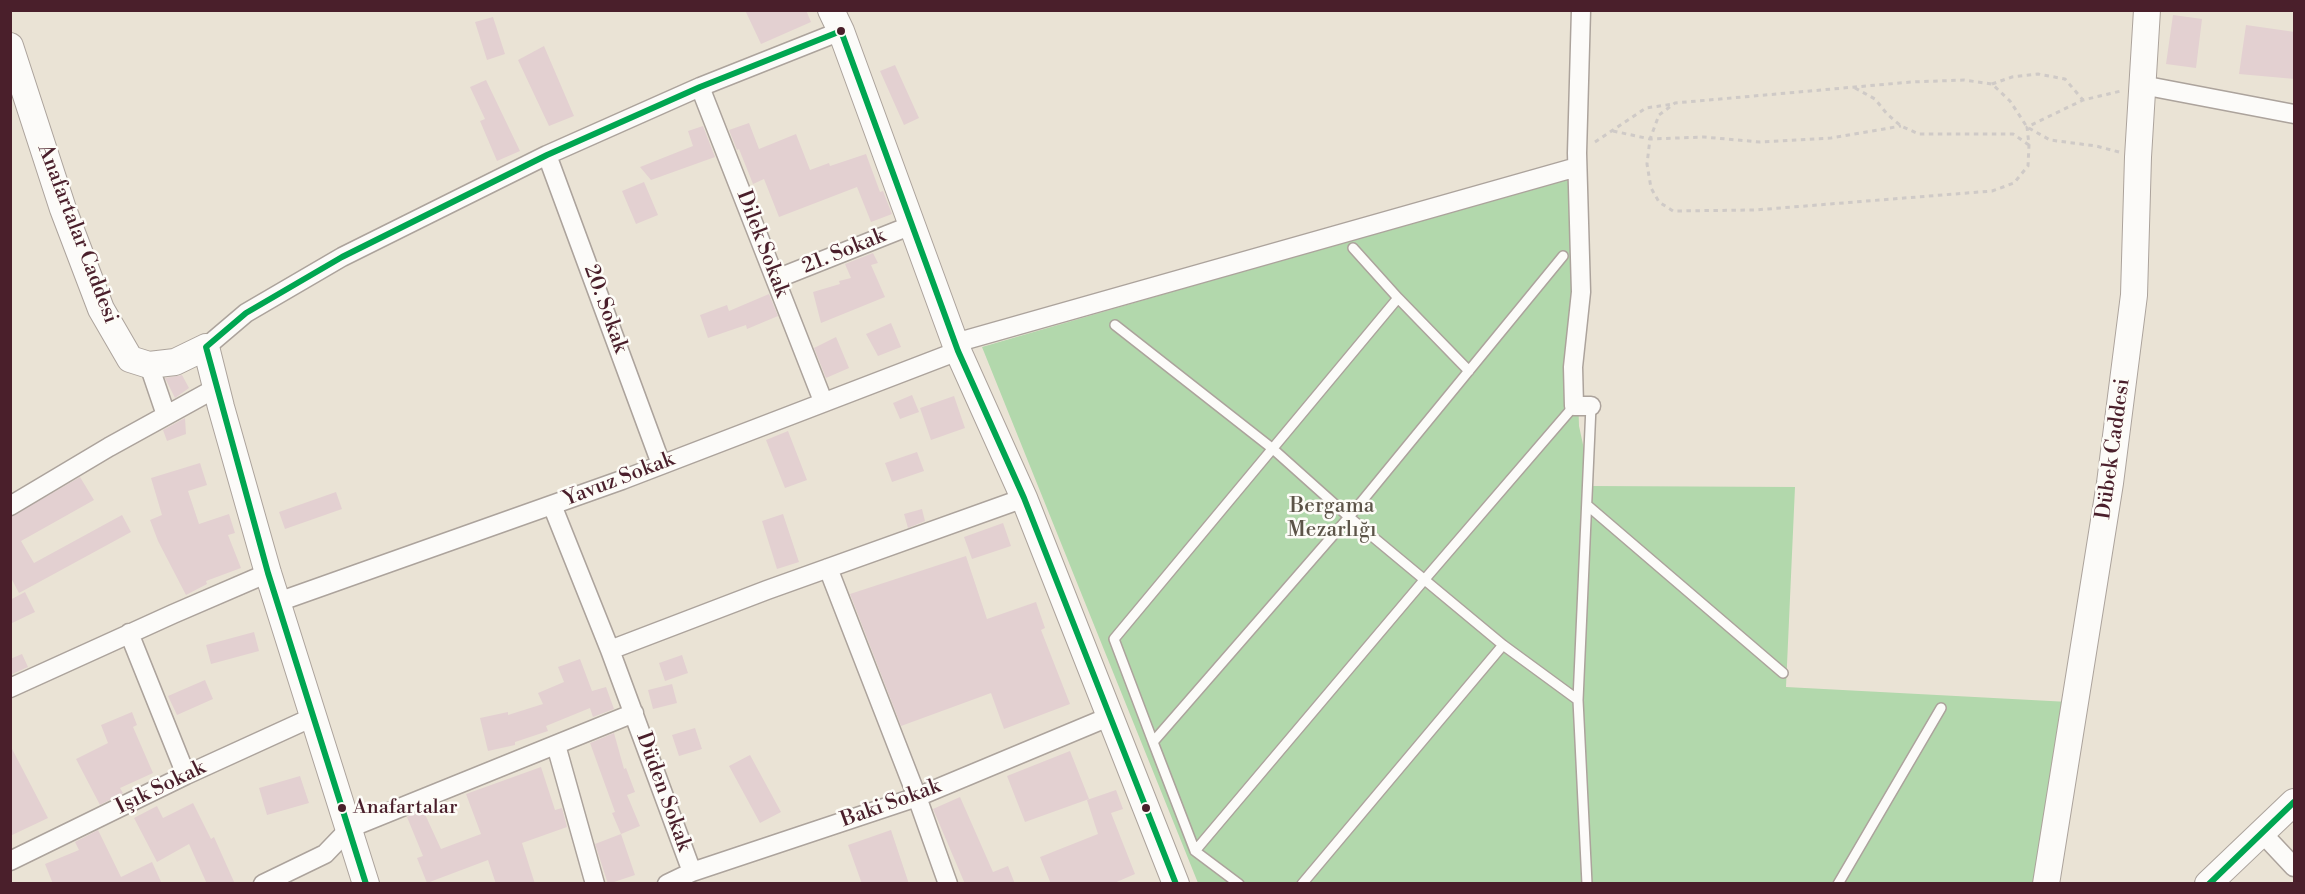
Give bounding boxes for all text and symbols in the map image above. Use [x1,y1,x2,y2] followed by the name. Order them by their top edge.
[835,25,847,37] unlabelled marker
[31,141,123,327] street label: Anafartalar Caddesi
[730,187,794,301] street label: Dilek Sokak
[799,224,889,280] street label: 21. Sokak
[577,261,633,357] street label: 20. Sokak
[2092,377,2136,521] street label: Dübek Caddesi
[560,447,678,513] street label: Yavuz Sokak
[1287,494,1377,544] park label: Bergama Mezarlığı
[630,729,696,855] street label: Düden Sokak
[112,756,210,820] street label: Işık Sokak
[838,774,944,834] street label: Baki Sokak
[353,796,458,820] place label: Anafartalar
[336,802,348,814] marker: Anafartalar
[1140,802,1152,814] unlabelled marker

